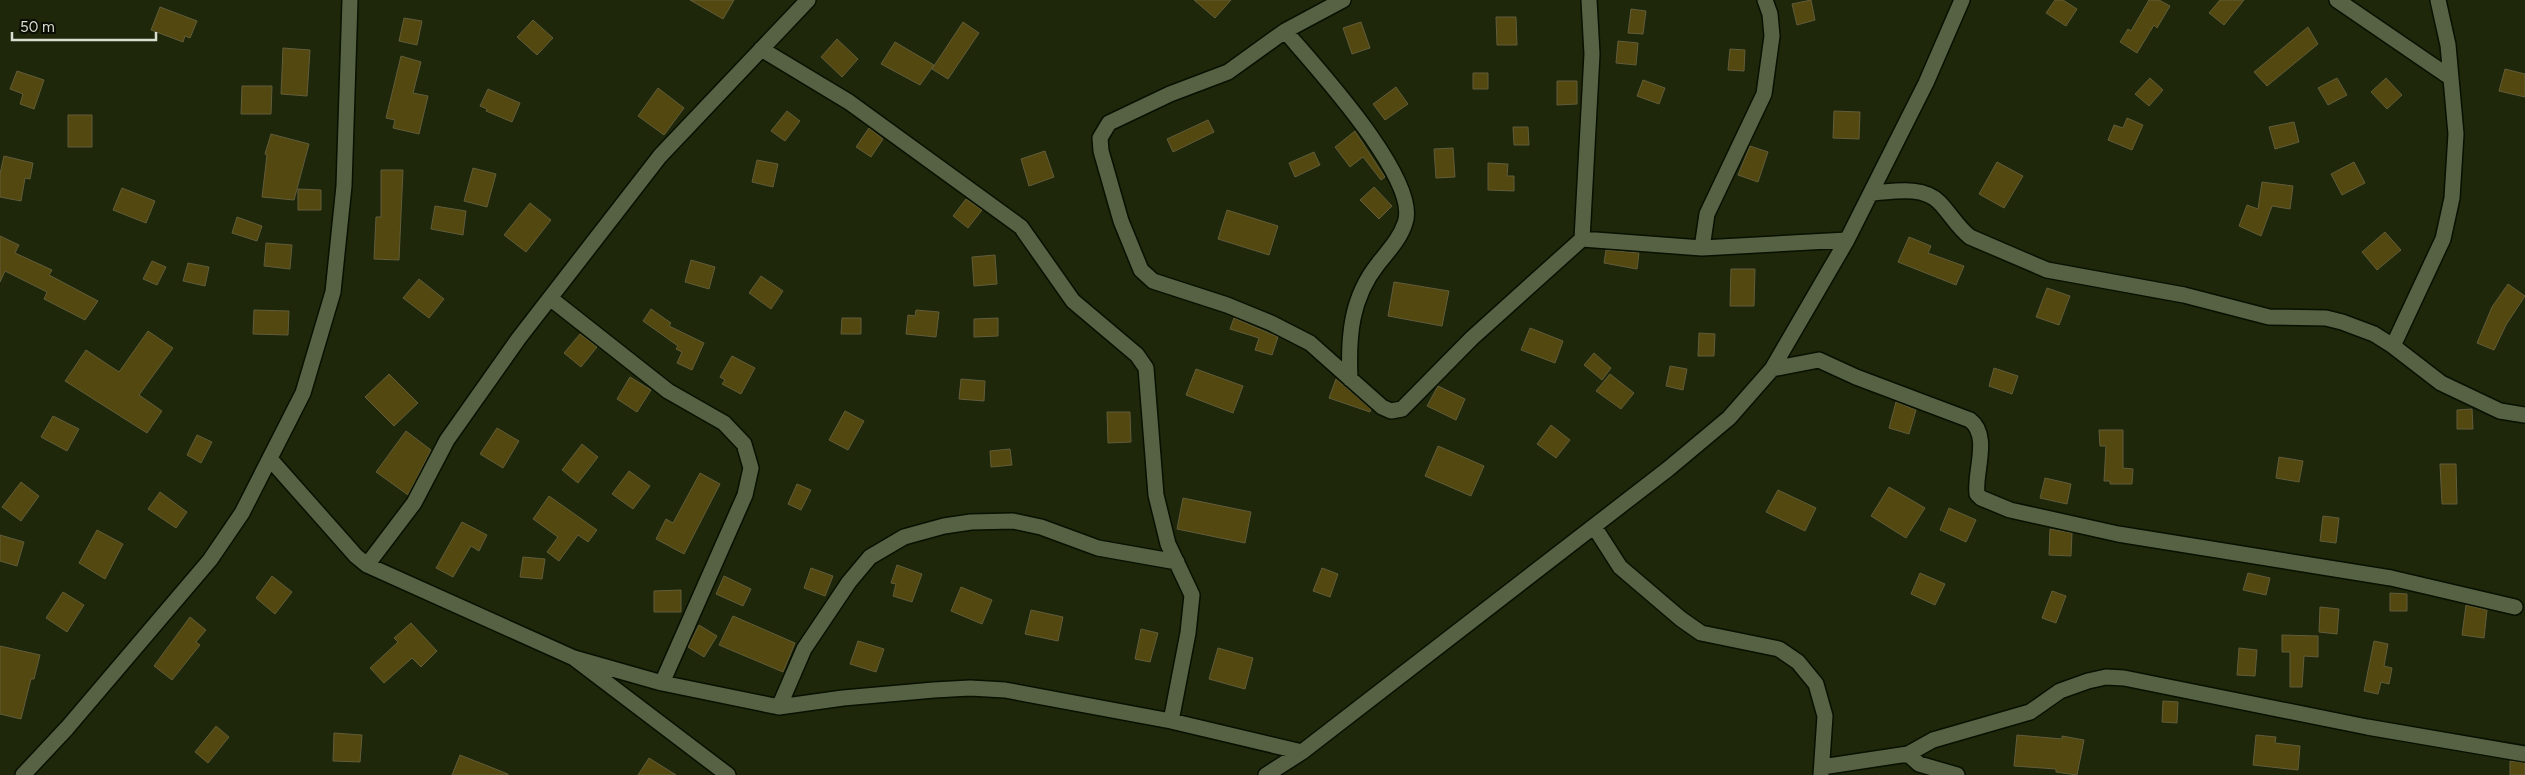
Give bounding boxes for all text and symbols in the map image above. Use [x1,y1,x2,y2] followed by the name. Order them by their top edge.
[12,10,156,42] scale bar
[20,18,55,36] text: 50 m

